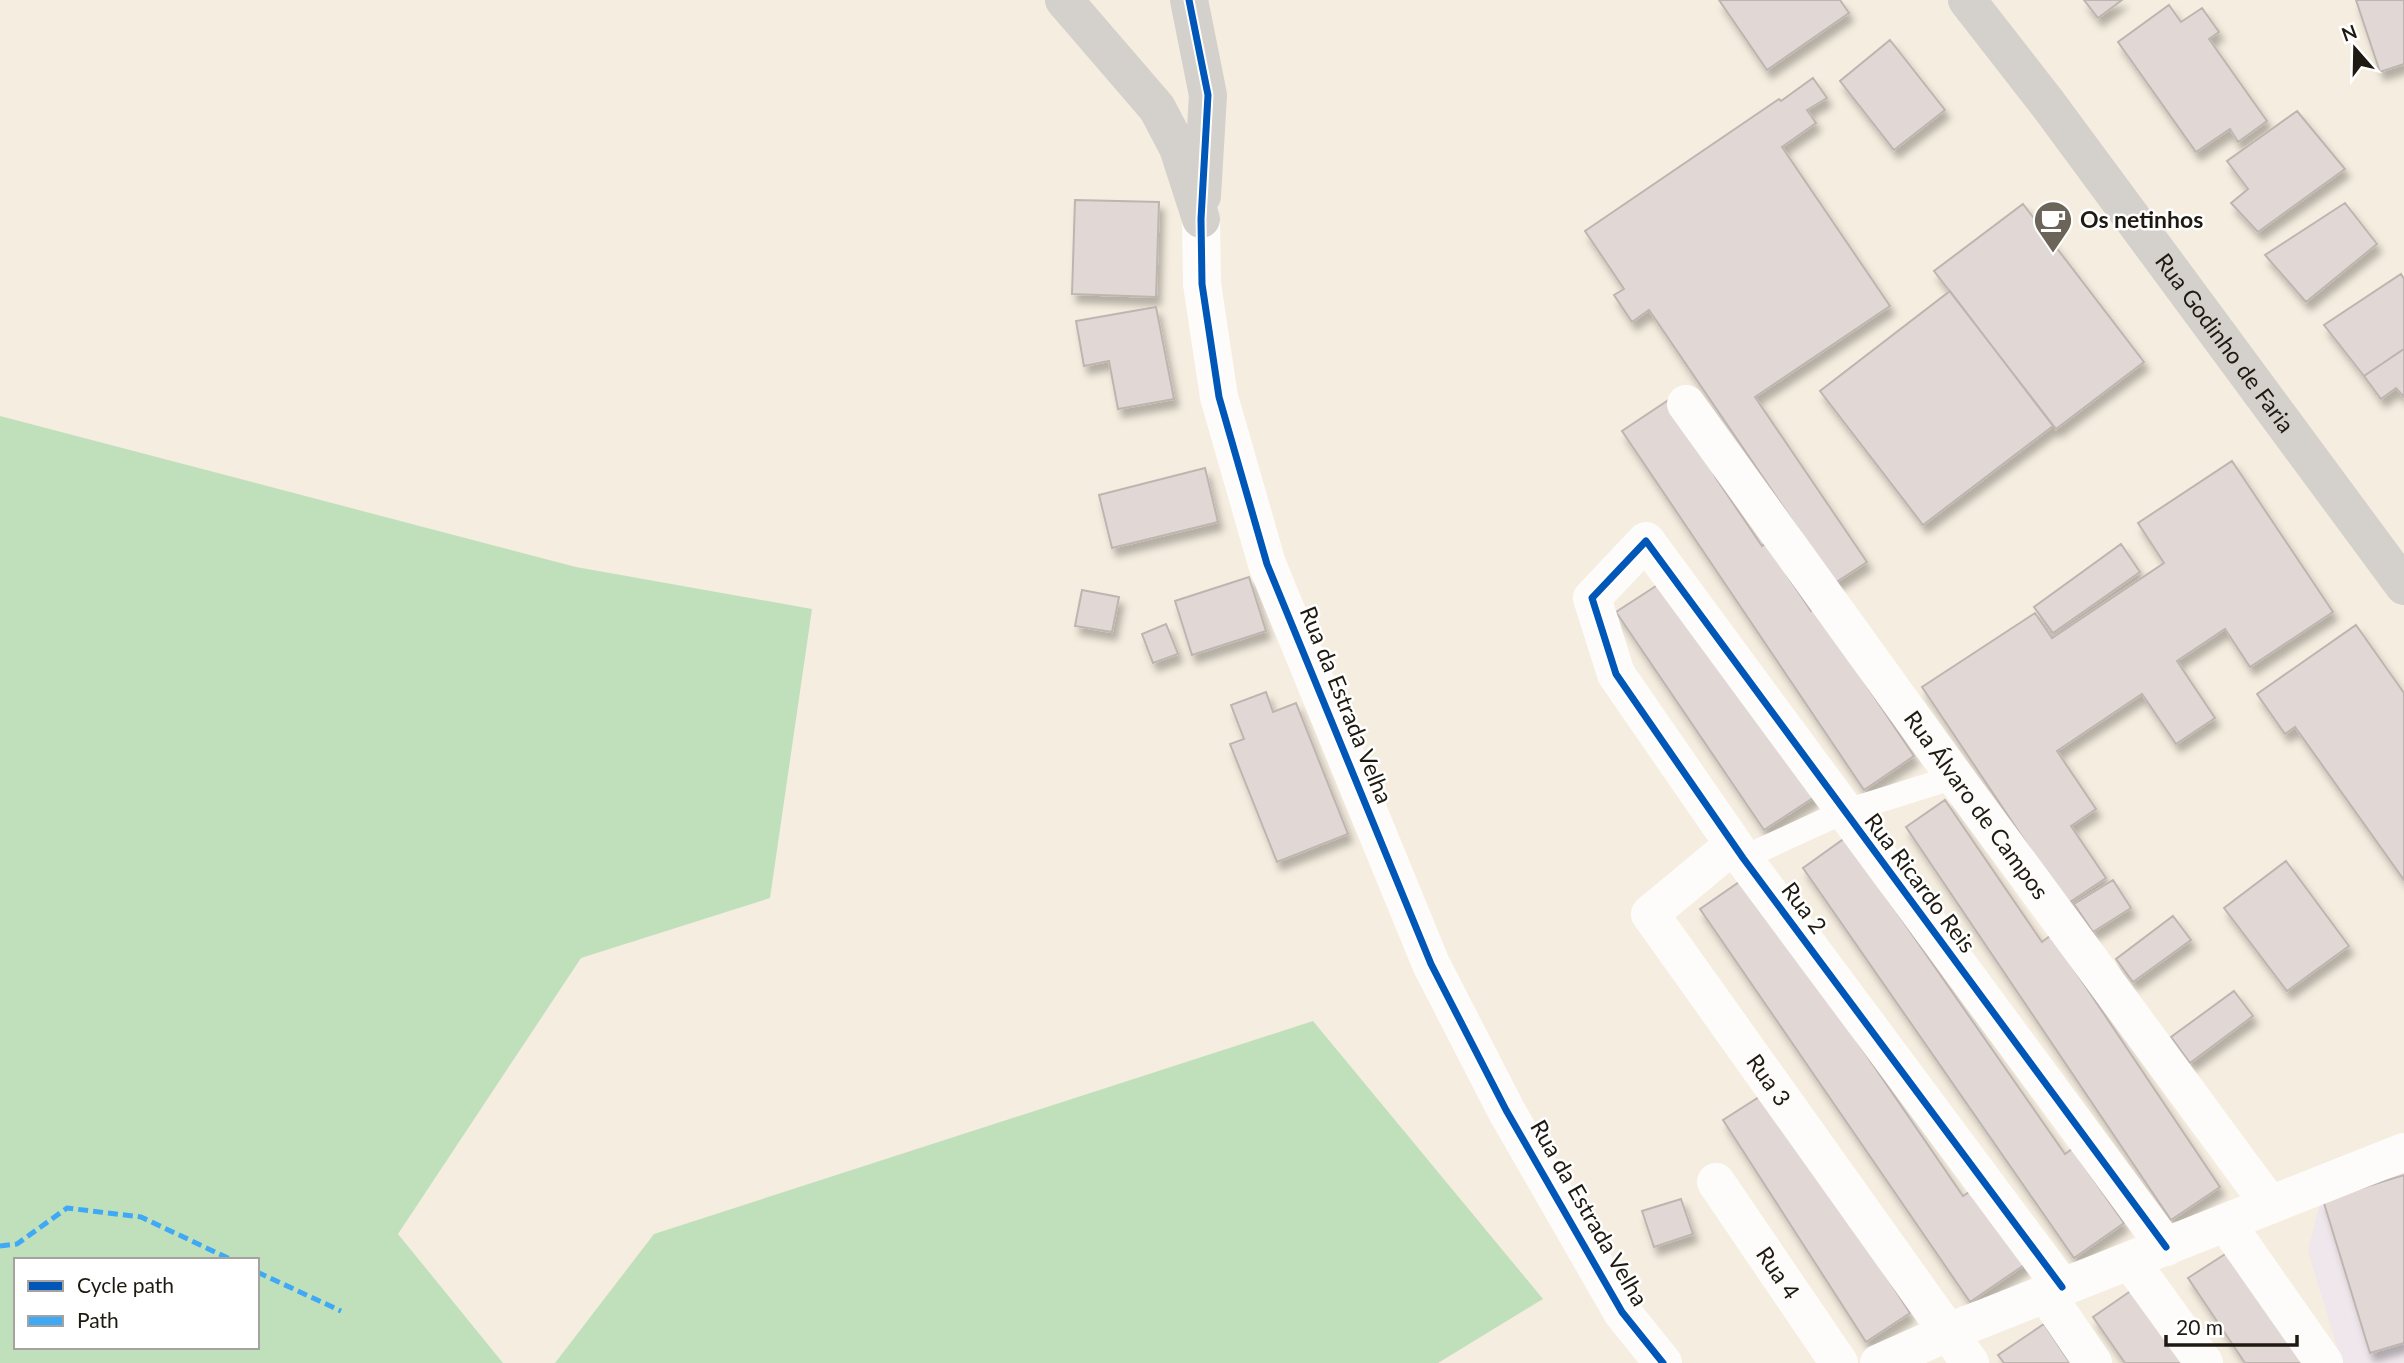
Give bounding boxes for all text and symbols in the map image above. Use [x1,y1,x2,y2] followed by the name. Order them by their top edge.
[2320,14,2390,84] north arrow
[2338,19,2360,46] text: N
[2032,199,2074,254] cafe icon: Os netinhos
[2080,205,2203,233] place label: Os netinhos
[2150,247,2301,438] street label: Rua Godinho de Faria
[1295,602,1399,807] street label: Rua da Estrada Velha
[1899,705,2055,904] street label: Rua Álvaro de Campos
[1859,807,1982,958] street label: Rua Ricardo Reis
[1776,876,1833,939] street label: Rua 2
[1741,1048,1797,1111] street label: Rua 3
[1525,1114,1655,1311] street label: Rua da Estrada Velha
[1751,1241,1806,1304] street label: Rua 4
[14,1258,259,1349] legend
[77,1272,174,1297] text: Cycle path
[2166,1304,2297,1348] scale bar
[77,1307,119,1332] text: Path
[2176,1314,2223,1339] text: 20 m

